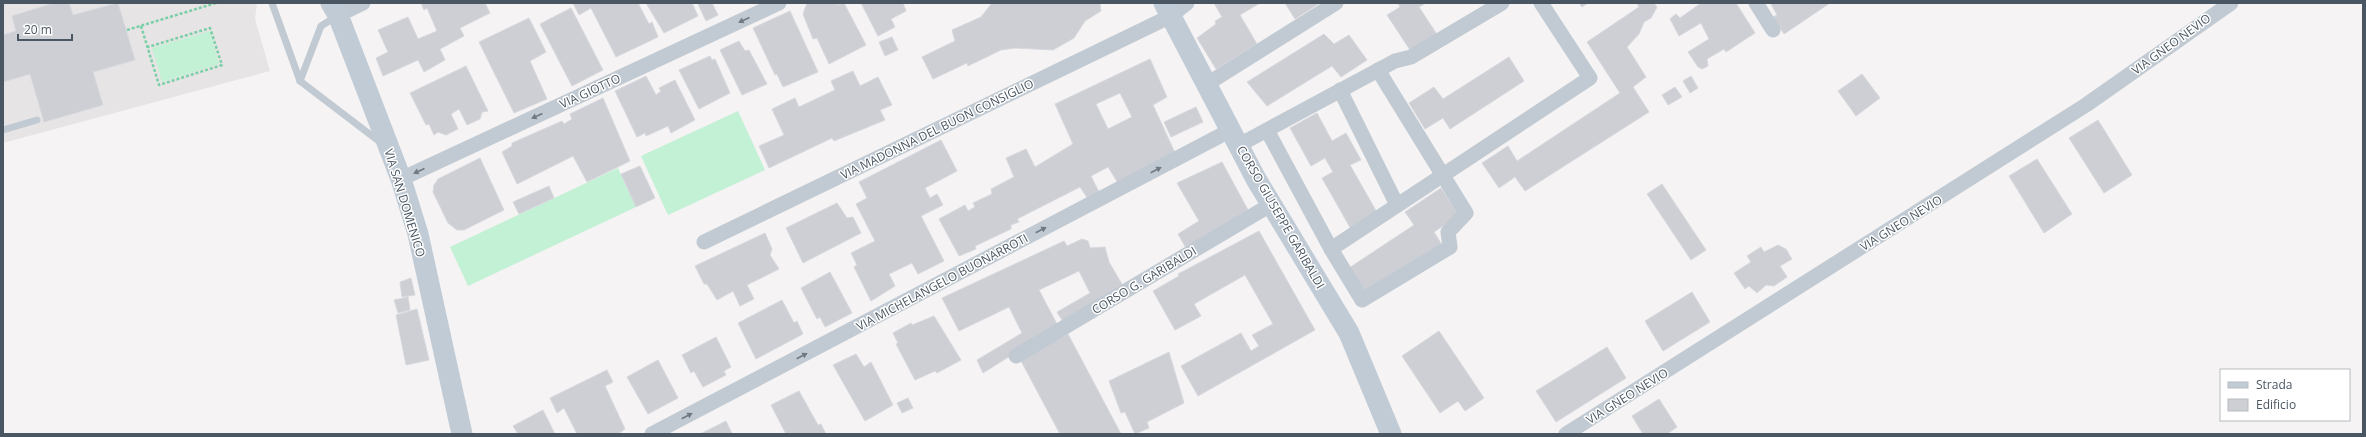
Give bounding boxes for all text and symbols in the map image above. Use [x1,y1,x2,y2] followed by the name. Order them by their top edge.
[2128,10,2214,78] street label: VIA GNEO NEVIO
[18,16,72,42] scale bar
[738,17,749,23] one-way arrow
[24,21,52,38] text: 20 m
[557,70,623,112] street label: VIA GIOTTO
[838,75,1036,183] street label: VIA MADONNA DEL BUON CONSIGLIO
[531,113,543,119] one-way arrow
[1233,142,1329,292] street label: CORSO GIUSEPPE GARIBALDI
[380,147,430,259] street label: VIA SAN DOMENICO
[1151,167,1162,173] one-way arrow
[414,168,425,174] one-way arrow
[1857,191,1945,255] street label: VIA GNEO NEVIO
[1035,227,1047,233] one-way arrow
[853,229,1031,335] street label: VIA MICHELANGELO BUONARROTI
[1089,242,1199,318] street label: CORSO G. GARIBALDI
[796,352,808,359] one-way arrow
[1583,364,1671,428] street label: VIA GNEO NEVIO
[2220,369,2350,421] legend
[2256,376,2292,393] text: Strada
[2256,396,2296,413] text: Edificio
[681,413,693,419] one-way arrow

